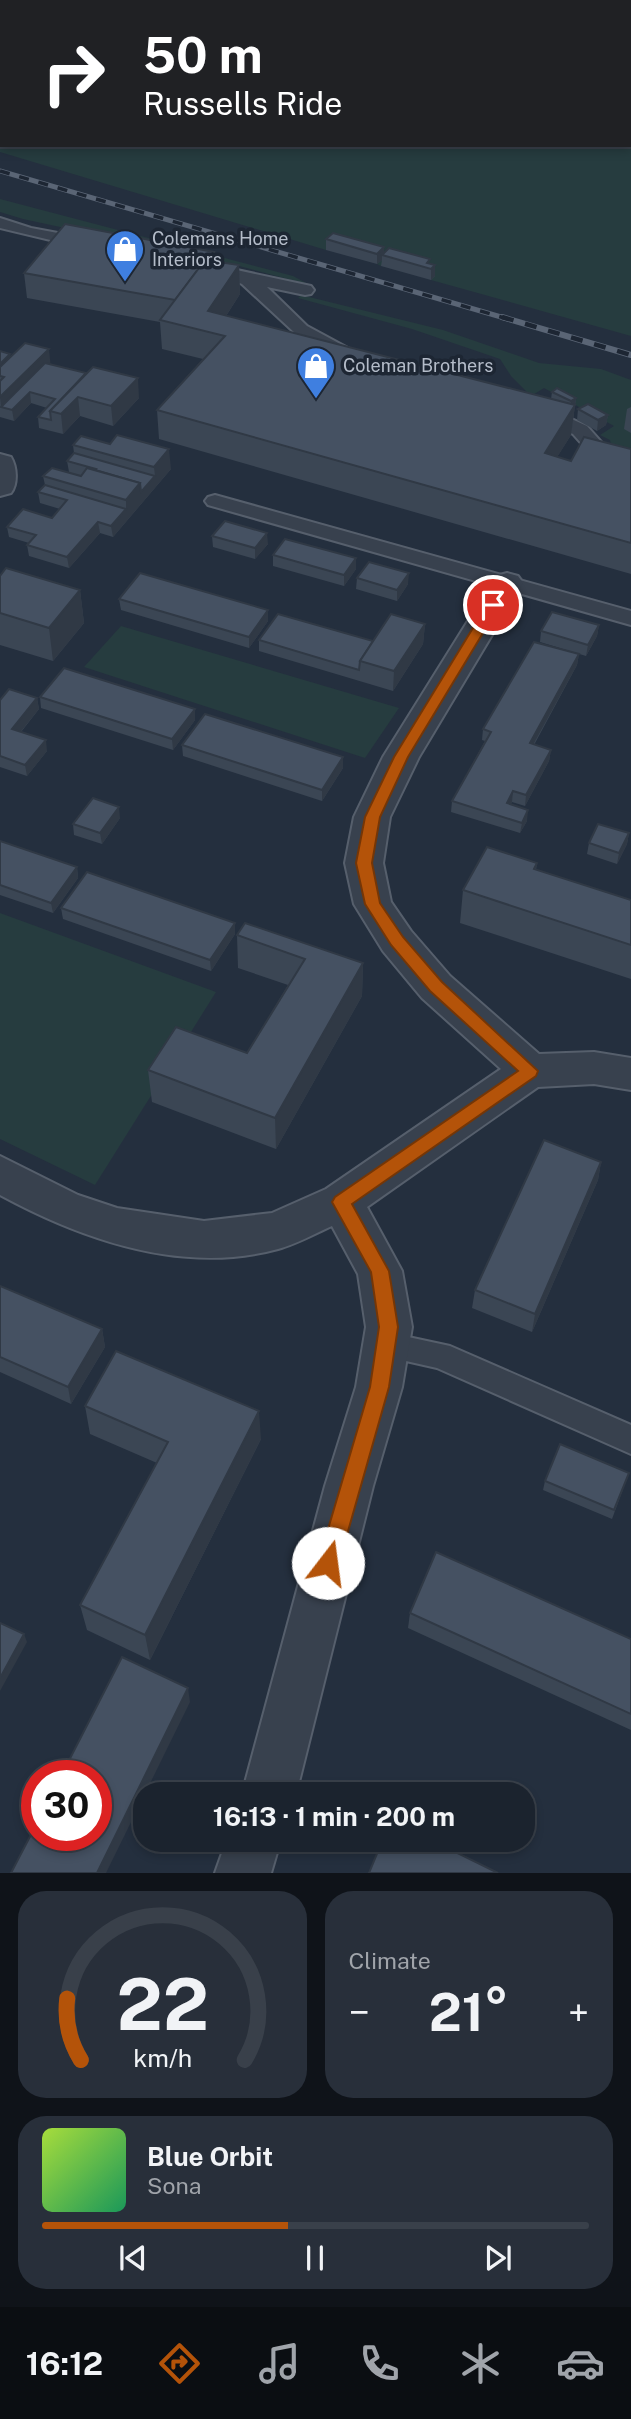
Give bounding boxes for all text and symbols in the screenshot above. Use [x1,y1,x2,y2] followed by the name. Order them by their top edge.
[143,26,263,84] text: 50 m
[28,28,119,119] icon: right
[143,85,342,122] text: Russells Ride
[104,228,146,283] shop icon: Colemans Home Interiors
[152,228,289,270] place label: Colemans Home Interiors
[295,345,337,400] shop icon: Coleman Brothers
[343,355,493,376] place label: Coleman Brothers
[463,575,523,635] pin
[474,586,512,624] icon: arrive
[291,1526,365,1600] position arrow
[21,1760,112,1851] speed limit sign: 30
[213,1801,455,1832] text: 16:13 · 1 min · 200 m
[349,1947,431,1974] text: Climate
[116,1962,208,2047] text: 22
[429,1982,509,2043] text: 21°
[349,1990,370,2035] text: −
[568,1990,589,2035] text: +
[133,2043,192,2073] text: km/h
[147,2141,273,2172] text: Blue Orbit
[147,2172,201,2199] text: Sona
[114,2239,152,2277] icon: previous
[296,2239,334,2277] icon: pause
[479,2239,517,2277] icon: next
[155,2339,204,2388] icon: directions
[255,2339,304,2388] icon: music
[355,2339,404,2388] icon: phone
[456,2339,505,2388] icon: climate
[556,2339,605,2388] icon: car
[26,2345,103,2382] text: 16:12

